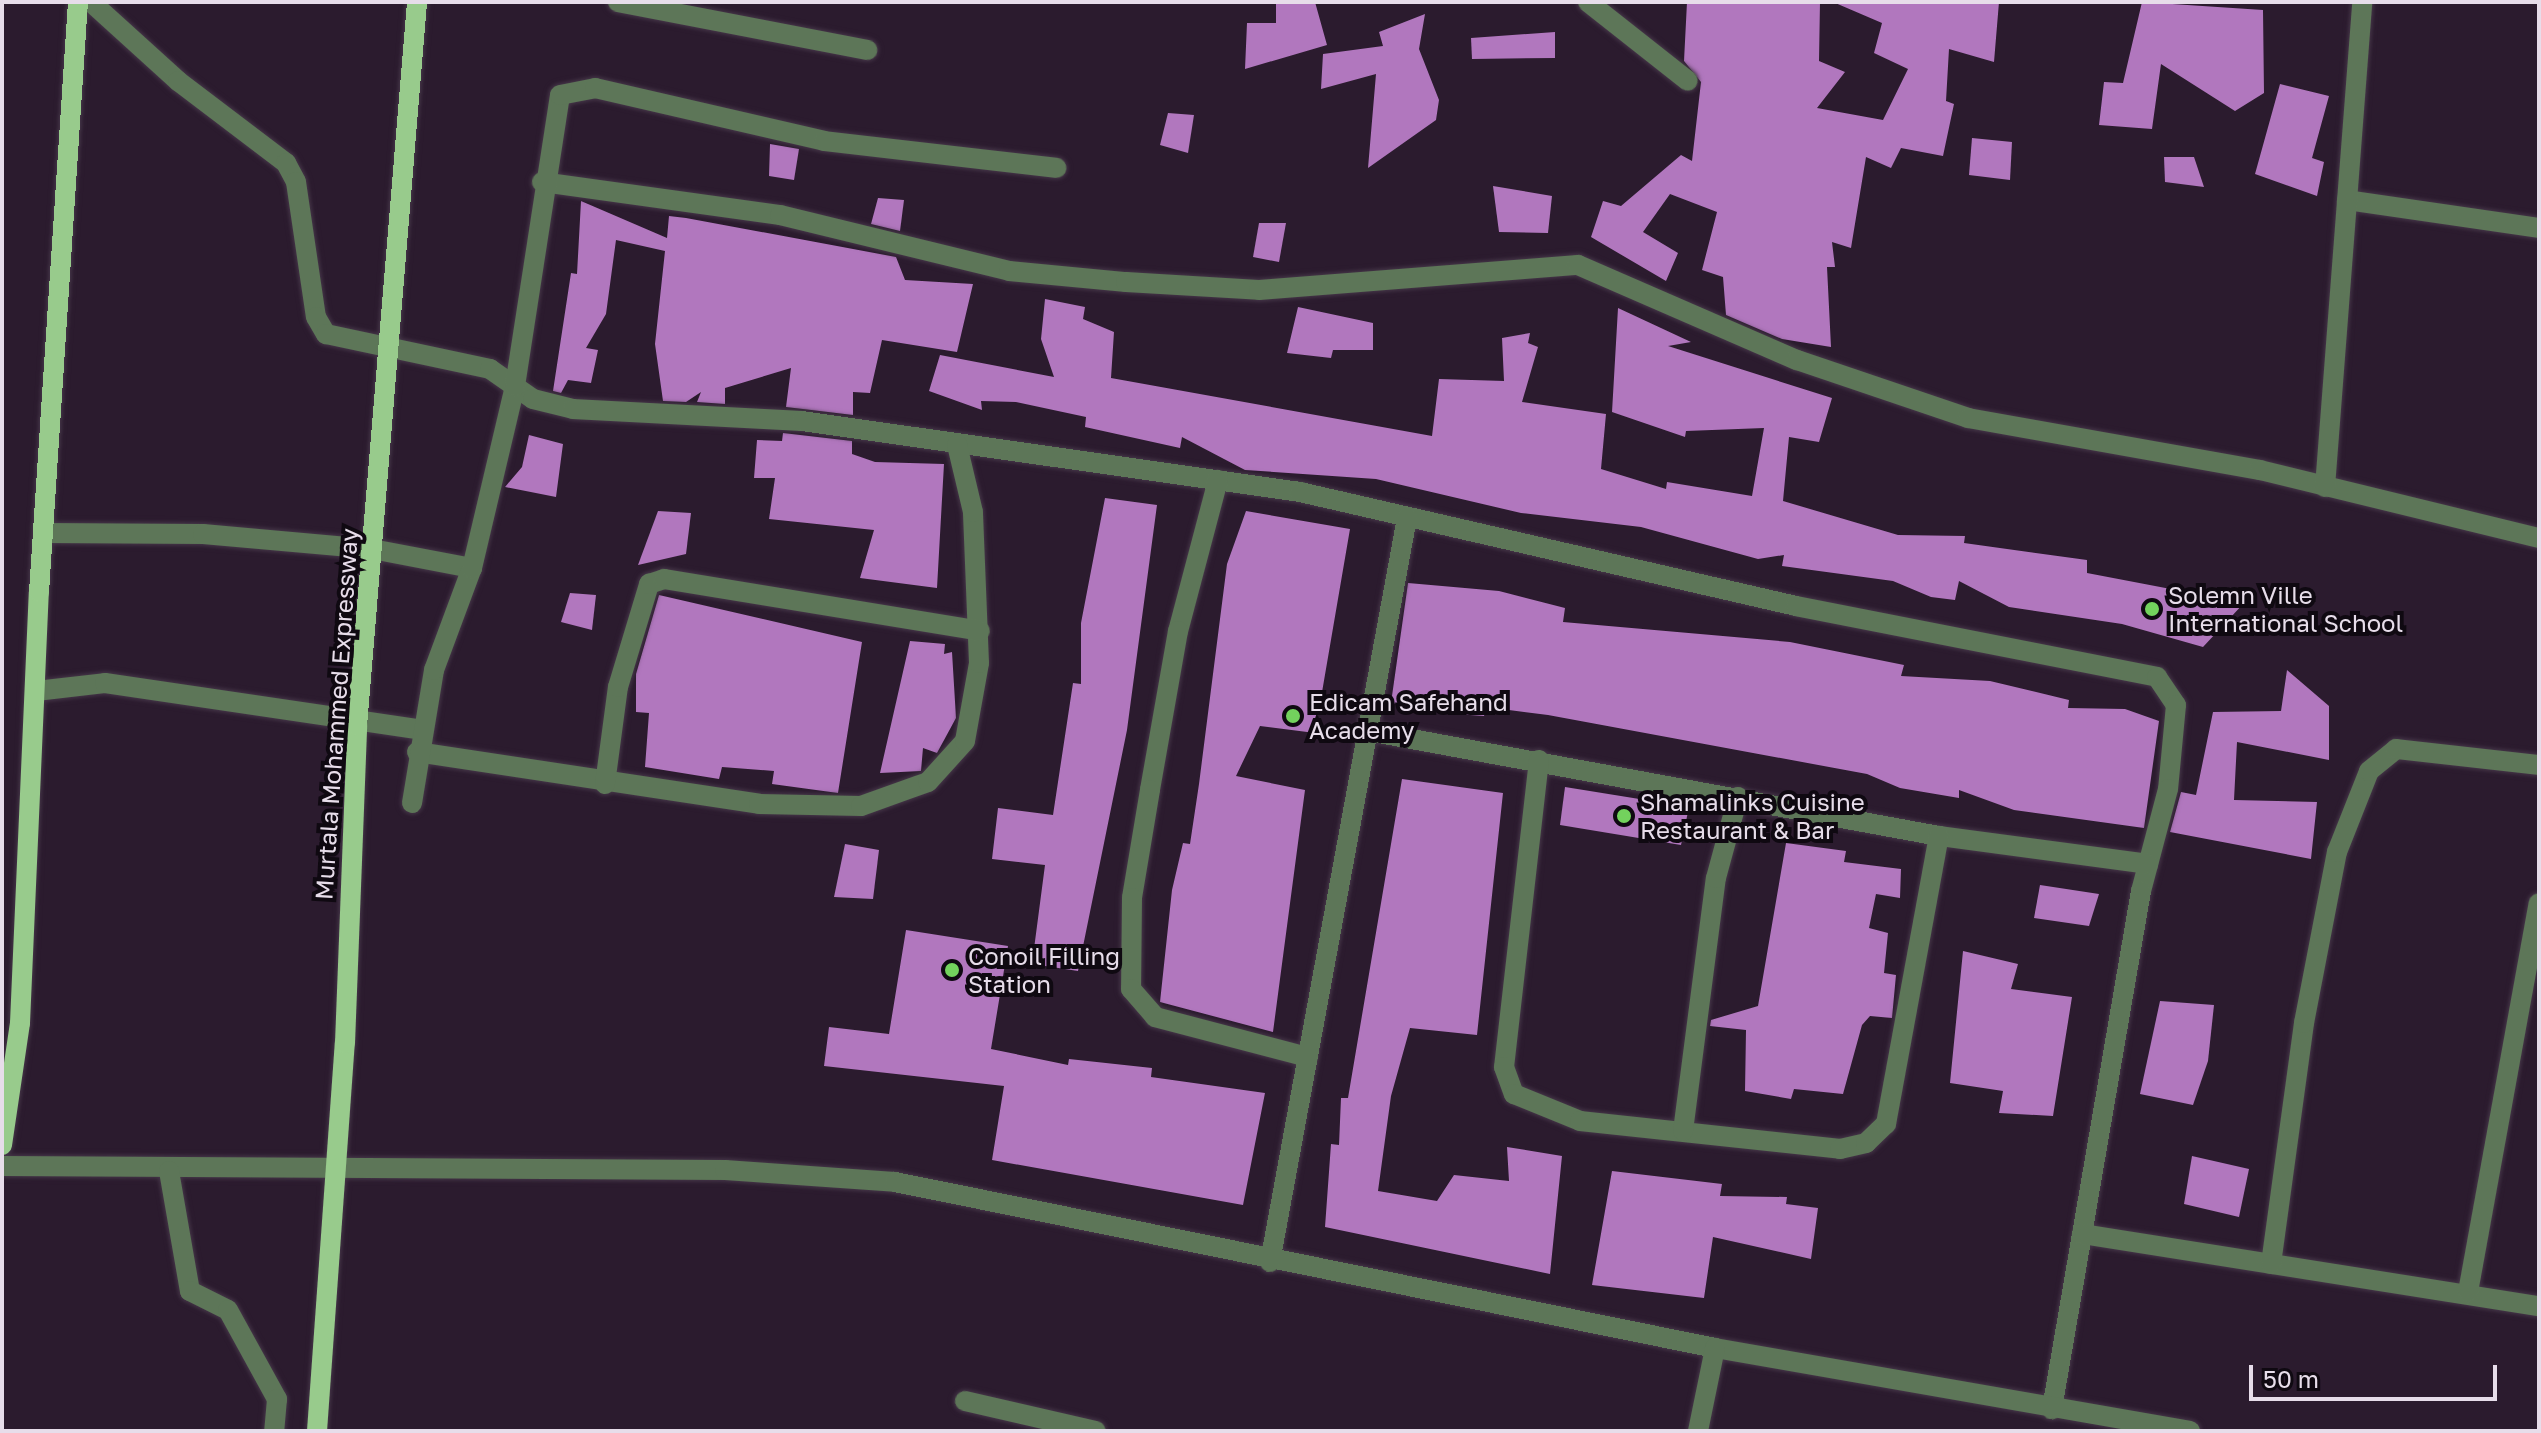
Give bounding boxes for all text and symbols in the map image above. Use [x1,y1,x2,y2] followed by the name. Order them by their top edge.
[309,527,363,901] street label: Murtala Mohammed Expressway
[2168,581,2403,637] place label: Solemn Ville International School
[2143,600,2161,618] marker: Solemn Ville International School
[1309,688,1508,744] place label: Edicam Safehand Academy
[1284,707,1302,725] marker: Edicam Safehand Academy
[1640,788,1865,844] place label: Shamalinks Cuisine Restaurant & Bar
[1615,807,1633,825] marker: Shamalinks Cuisine Restaurant & Bar
[968,942,1120,998] place label: Conoil Filling Station
[943,961,961,979] marker: Conoil Filling Station
[2253,1349,2501,1399] scale bar
[2263,1364,2319,1393] text: 50 m

